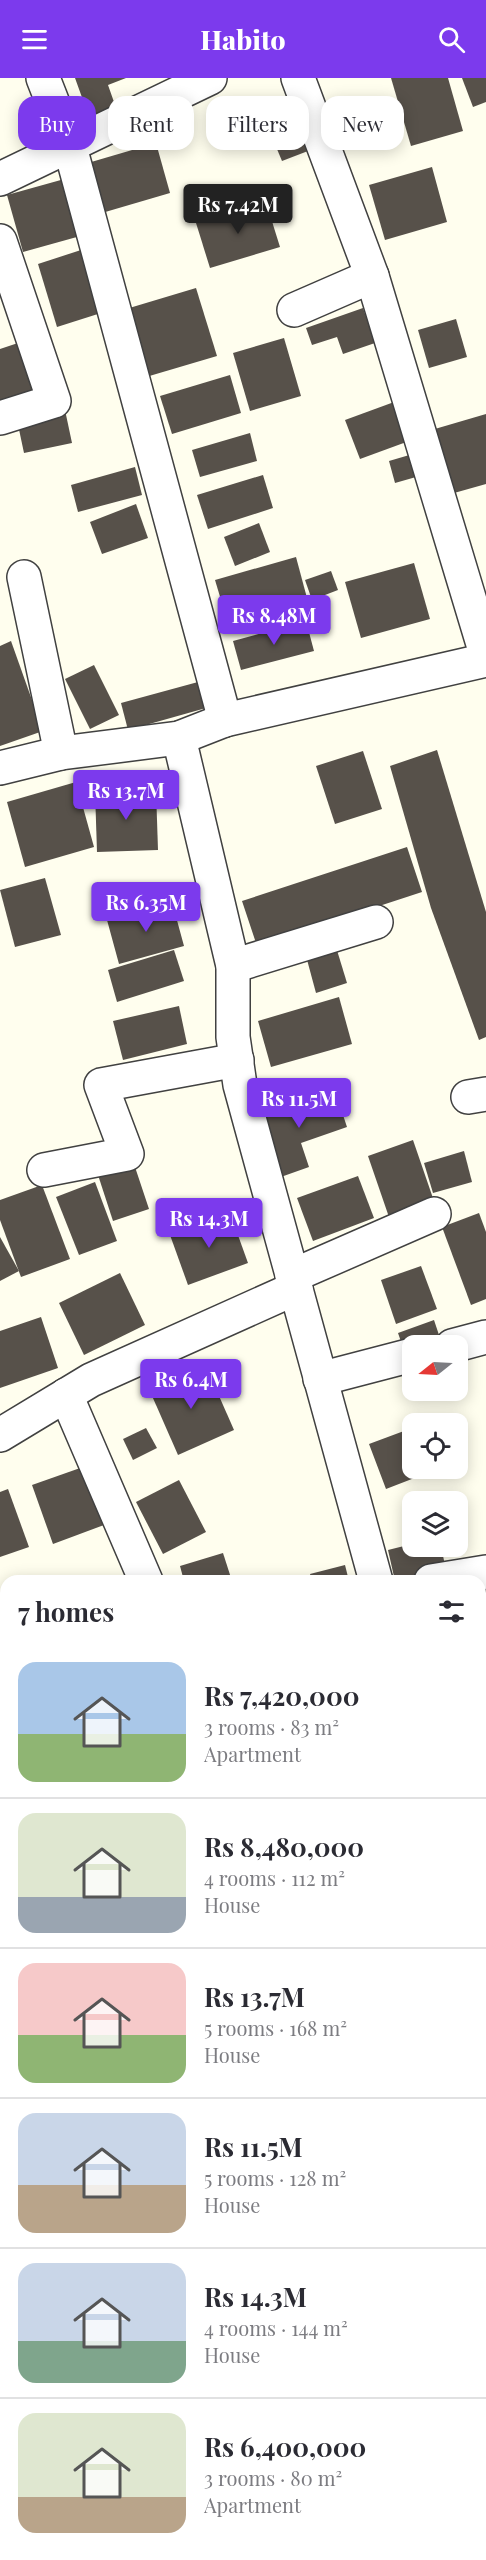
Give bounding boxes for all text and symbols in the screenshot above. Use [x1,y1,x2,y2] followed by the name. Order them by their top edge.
[200,21,286,57] text: Habito
[18,23,51,56] icon: menu
[435,23,468,56] icon: search
[18,96,96,150] chip: Buy
[108,96,194,150] chip: Rent
[206,96,309,150] chip: Filters
[321,96,404,150] chip: New
[176,184,300,235] pin: Rs 7.42M
[197,190,279,217] text: Rs 7.42M
[212,595,336,646] pin: Rs 8.48M
[232,601,316,628] text: Rs 8.48M
[64,770,188,821] pin: Rs 13.7M
[87,776,165,803] text: Rs 13.7M
[84,882,208,933] pin: Rs 6.35M
[105,888,187,915] text: Rs 6.35M
[237,1078,361,1129] pin: Rs 11.5M
[261,1084,337,1111] text: Rs 11.5M
[147,1198,271,1249] pin: Rs 14.3M
[169,1204,249,1231] text: Rs 14.3M
[402,1335,468,1401] north arrow
[402,1335,468,1557] map controls
[136,1359,246,1410] pin: Rs 6.4M
[154,1365,228,1392] text: Rs 6.4M
[402,1413,468,1479] button: locate
[402,1491,468,1557] button: layers
[18,1594,114,1629] text: 7 homes
[435,1595,468,1628] icon: filters
[204,1678,359,1713] text: Rs 7,420,000
[66,1686,138,1758] icon: home
[204,1713,339,1740] text: 3 rooms · 83 m²
[204,1740,301,1767] text: Apartment
[204,1829,364,1864] text: Rs 8,480,000
[66,1837,138,1909] icon: home
[204,1864,345,1891] text: 4 rooms · 112 m²
[204,1891,260,1918] text: House
[204,1979,305,2014] text: Rs 13.7M
[66,1987,138,2059] icon: home
[204,2014,347,2041] text: 5 rooms · 168 m²
[204,2041,260,2068] text: House
[204,2129,303,2164] text: Rs 11.5M
[66,2137,138,2209] icon: home
[204,2164,346,2191] text: 5 rooms · 128 m²
[204,2191,260,2218] text: House
[204,2279,307,2314] text: Rs 14.3M
[66,2287,138,2359] icon: home
[204,2314,348,2341] text: 4 rooms · 144 m²
[204,2341,260,2368] text: House
[204,2429,366,2464] text: Rs 6,400,000
[66,2437,138,2509] icon: home
[204,2464,342,2491] text: 3 rooms · 80 m²
[204,2491,301,2518] text: Apartment

